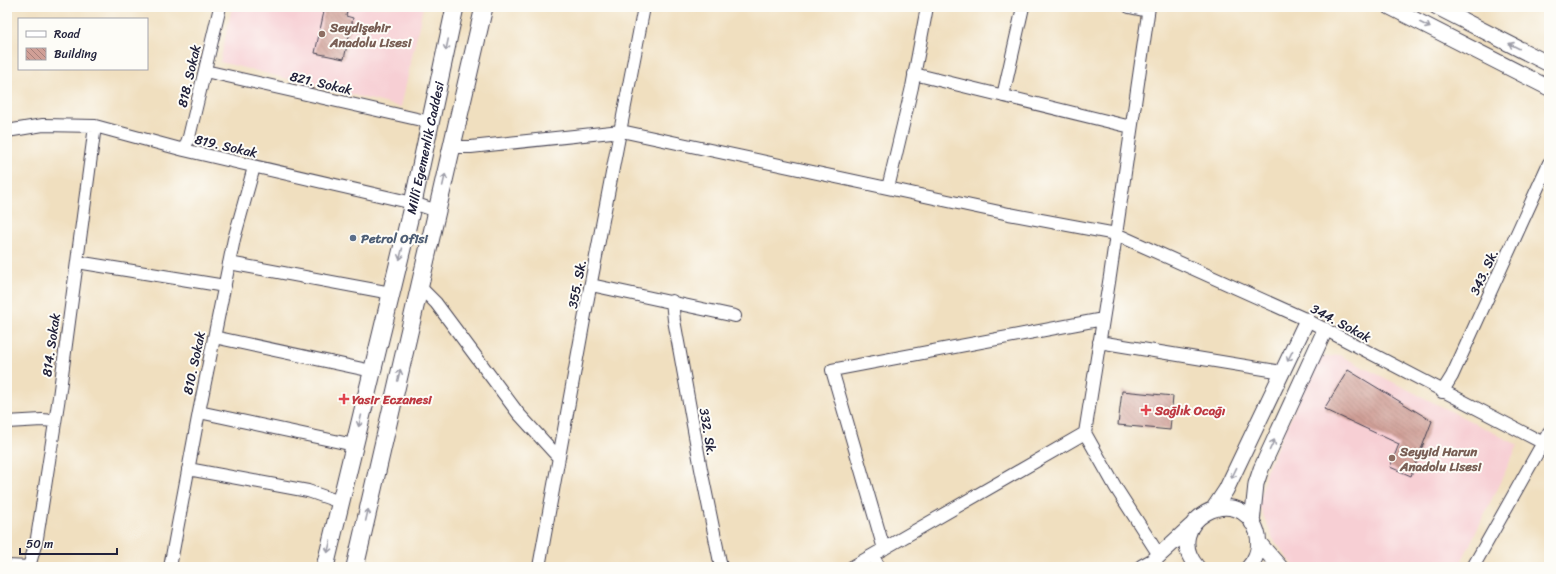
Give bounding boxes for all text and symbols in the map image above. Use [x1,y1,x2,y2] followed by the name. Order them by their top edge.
[329,16,413,54] place label: Seydişehir Anadolu Lisesi
[18,18,148,70] legend
[1419,22,1431,29] one-way arrow
[54,23,81,45] text: Road
[317,29,327,39] marker: Seydişehir Anadolu Lisesi
[442,38,450,51] one-way arrow
[171,42,207,110] street label: 818. Sokak
[1508,42,1520,49] one-way arrow
[54,43,97,65] text: Building
[288,65,355,101] street label: 821. Sokak
[399,79,450,217] street label: Millî Egemenlik Caddesi
[192,128,260,164] street label: 819. Sokak
[441,174,449,187] one-way arrow
[361,227,429,250] place label: Petrol Ofisi
[348,233,358,243] marker: Petrol Ofisi
[1463,245,1505,299] street label: 343. Sk.
[396,247,404,260] one-way arrow
[561,258,593,310] street label: 355. Sk.
[1307,297,1376,349] street label: 344. Sokak
[35,312,67,378] street label: 814. Sokak
[176,329,212,397] street label: 810. Sokak
[1286,349,1293,361] one-way arrow
[396,369,404,382] one-way arrow
[352,388,433,411] place label: Yasir Eczanesi
[339,394,349,404] marker: Yasir Eczanesi
[1154,399,1226,422] place label: Sağlık Ocağı
[1140,404,1152,416] marker: Sağlık Ocağı
[693,406,723,458] street label: 332. Sk.
[356,414,363,427] one-way arrow
[1269,439,1276,451] one-way arrow
[1399,440,1483,478] place label: Seyyid Harun Anadolu Lisesi
[1387,453,1397,463] marker: Seyyid Harun Anadolu Lisesi
[1230,466,1237,478] one-way arrow
[364,509,372,522] one-way arrow
[20,530,117,556] scale bar
[26,533,53,555] text: 50 m
[325,541,332,554] one-way arrow

